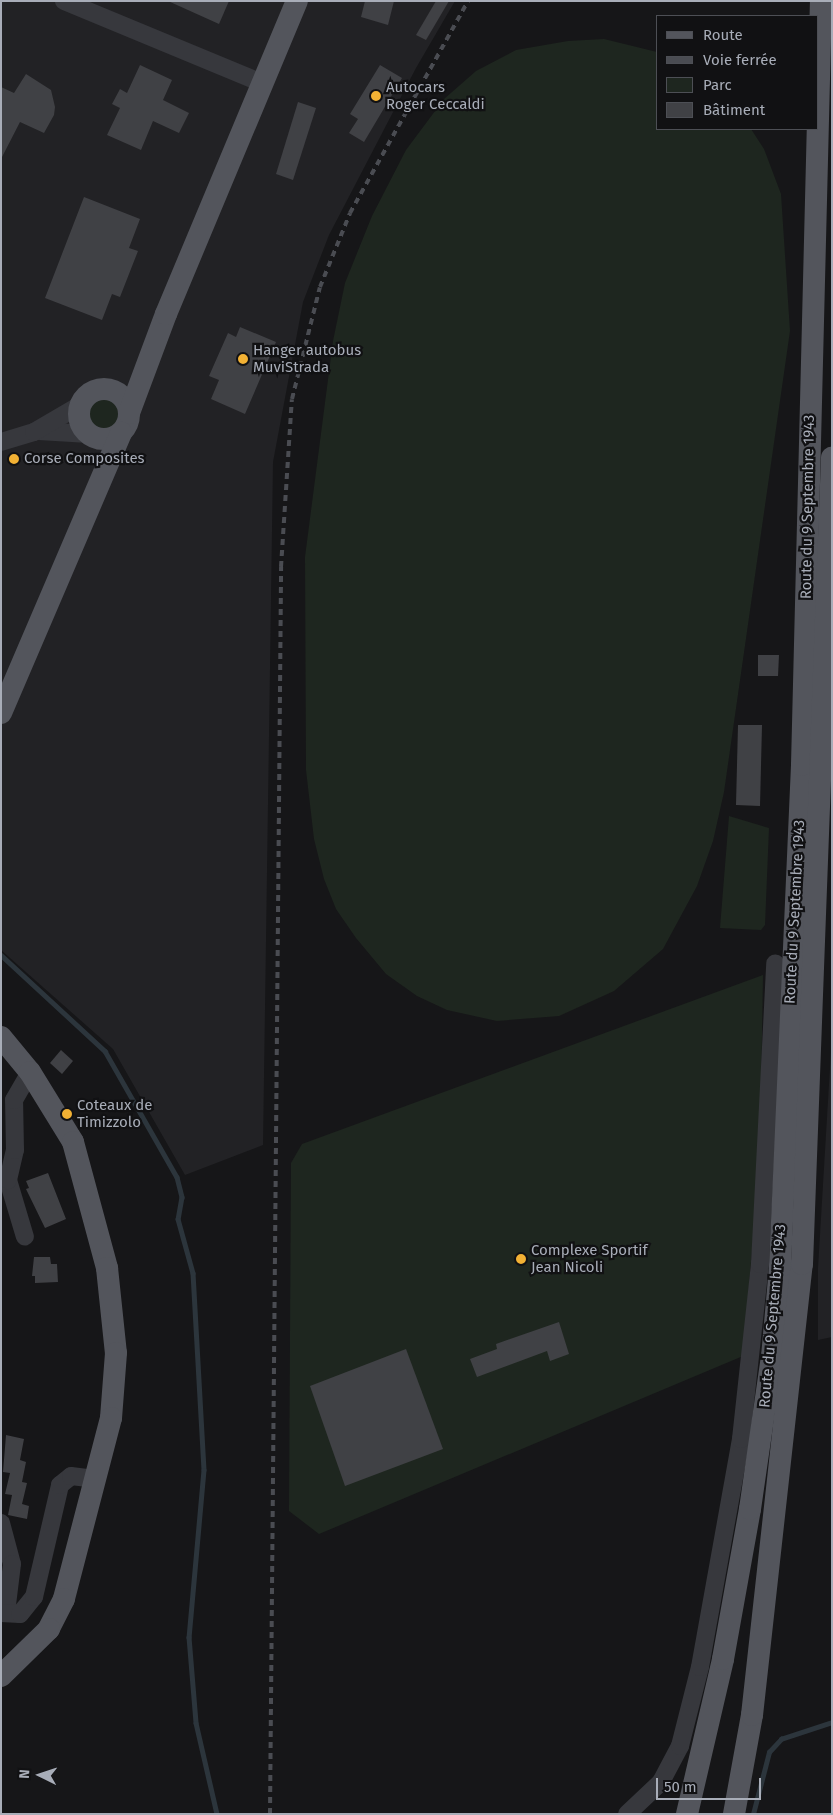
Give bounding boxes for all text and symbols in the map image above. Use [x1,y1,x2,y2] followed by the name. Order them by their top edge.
[656,15,818,130] legend
[703,26,743,44] text: Route
[703,51,777,69] text: Voie ferrée
[703,76,732,94] text: Parc
[386,78,485,113] place label: Autocars Roger Ceccaldi
[370,90,382,102] marker: Autocars Roger Ceccaldi
[703,101,765,119] text: Bâtiment
[253,341,361,376] place label: Hanger autobus MuviStrada
[237,353,249,365] marker: Hanger autobus MuviStrada
[797,415,819,599] street label: Route du 9 Septembre 1943
[24,450,145,468] place label: Corse Composites
[8,453,20,465] marker: Corse Composites
[781,819,809,1005] street label: Route du 9 Septembre 1943
[77,1096,152,1131] place label: Coteaux de Timizzolo
[61,1108,73,1120] marker: Coteaux de Timizzolo
[756,1223,790,1409] street label: Route du 9 Septembre 1943
[531,1241,648,1276] place label: Complexe Sportif Jean Nicoli
[515,1253,527,1265] marker: Complexe Sportif Jean Nicoli
[15,1750,65,1800] north arrow
[658,1768,763,1800] scale bar
[16,1769,33,1779] text: N
[664,1778,697,1796] text: 50 m

